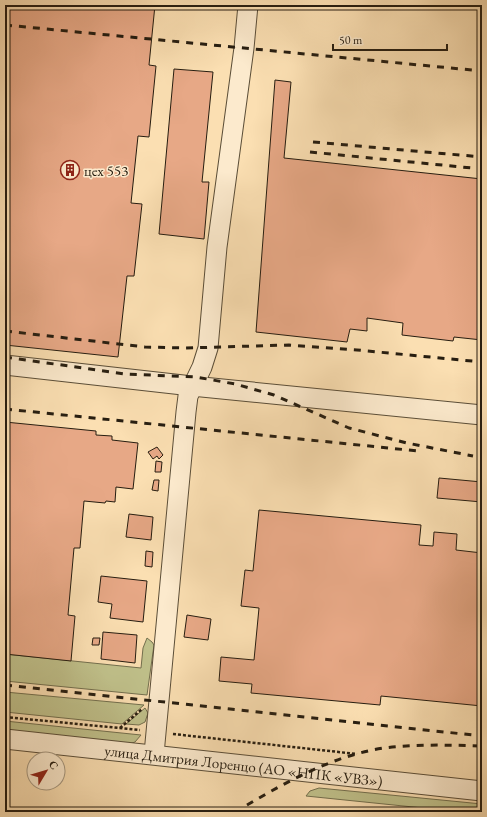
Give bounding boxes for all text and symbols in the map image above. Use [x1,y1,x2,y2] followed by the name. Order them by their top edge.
[333,26,447,52] scale bar
[339,32,363,48] text: 50 m
[59,159,81,181] building icon: цех 553
[84,161,128,180] place label: цех 553
[104,740,384,790] street label: улица Дмитрия Лоренцо (АО «НПК «УВЗ»)
[26,751,66,791] north arrow
[46,757,62,772] text: С

